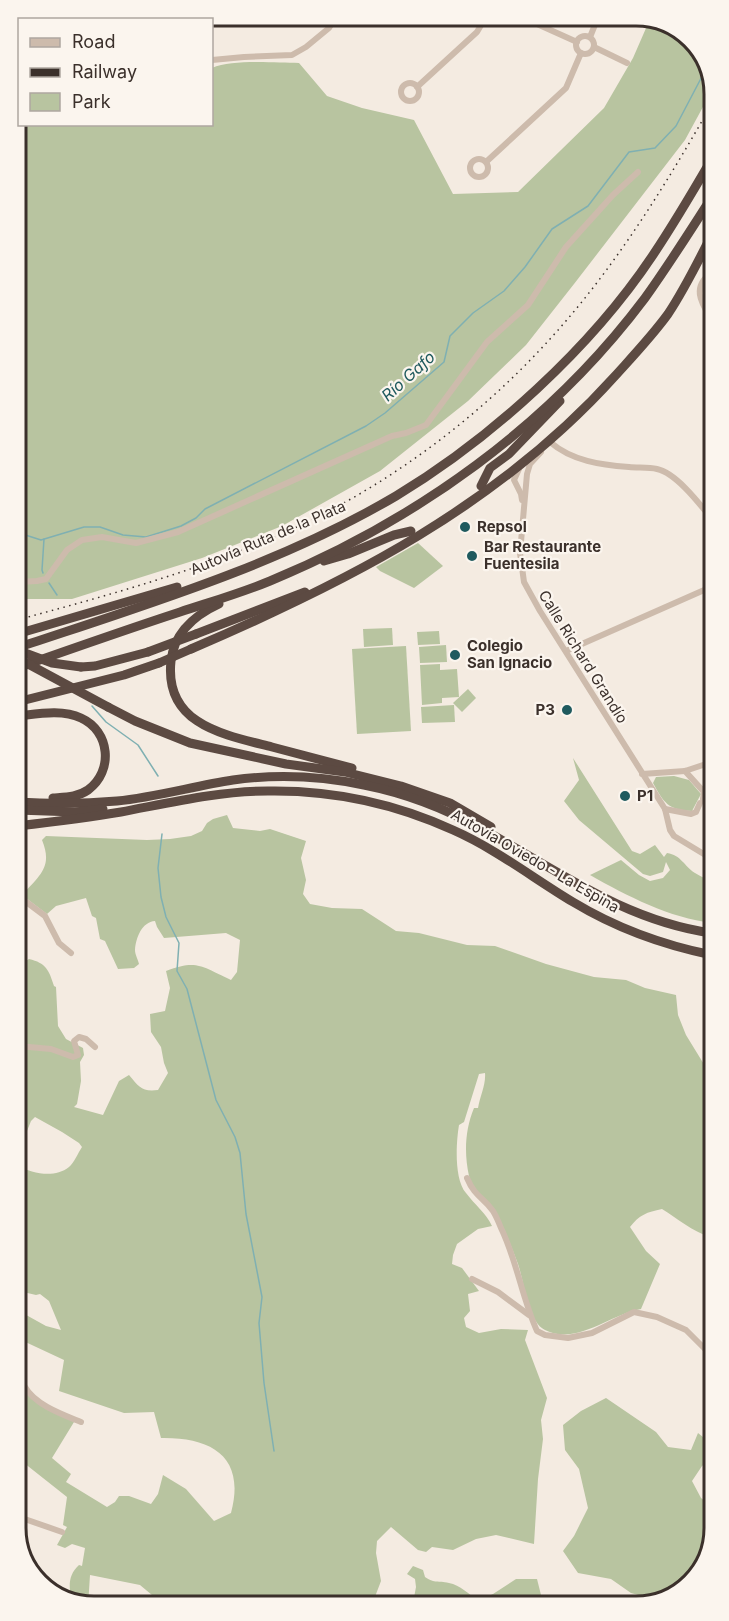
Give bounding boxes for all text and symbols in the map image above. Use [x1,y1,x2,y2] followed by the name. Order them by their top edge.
[18,18,213,126] legend
[72,31,115,52] text: Road
[72,61,137,82] text: Railway
[72,91,111,112] text: Park
[377,347,439,405] water label: Río Gafo
[187,496,348,579] street label: Autovía Ruta de la Plata
[477,517,527,536] place label: Repsol
[458,520,472,534] marker: Repsol
[484,537,601,573] place label: Bar Restaurante Fuentesila
[465,549,479,563] marker: Bar Restaurante Fuentesila
[535,587,632,727] street label: Calle Richard Grandío
[467,636,552,672] place label: Colegio San Ignacio
[448,648,462,662] marker: Colegio San Ignacio
[536,700,555,719] place label: P3
[560,703,574,717] marker: P3
[637,786,653,805] place label: P1
[618,789,632,803] marker: P1
[448,805,623,917] street label: Autovía Oviedo - La Espina

